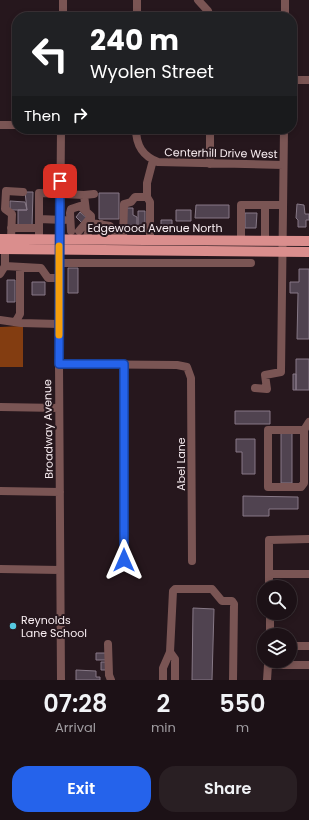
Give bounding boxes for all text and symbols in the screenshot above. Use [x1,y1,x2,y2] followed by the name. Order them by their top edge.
[90,21,179,60] text: 240 m
[24,28,76,80] icon: left
[90,59,214,84] text: Wyolen Street
[69,104,91,126] icon: right
[24,105,61,126] text: Then
[164,144,278,162] street label: Centerhill Drive West
[43,164,77,198] pin
[49,170,71,192] icon: arrive
[88,220,222,236] street label: Edgewood Avenue North
[39,379,57,479] street label: Broadway Avenue
[173,437,189,491] street label: Abel Lane
[103,539,145,581] position arrow
[257,580,297,668] map controls
[257,580,297,620] button: search
[21,612,87,641] place label: Reynolds Lane School
[8,621,18,631] marker: Reynolds Lane School
[257,628,297,668] button: layers
[43,687,108,720] text: 07:28
[156,687,170,720] text: 2
[219,687,266,720] text: 550
[55,718,96,737] text: Arrival
[151,718,176,737] text: min
[236,718,249,737] text: m
[12,766,151,812] button: Exit
[159,766,297,812] button: Share

